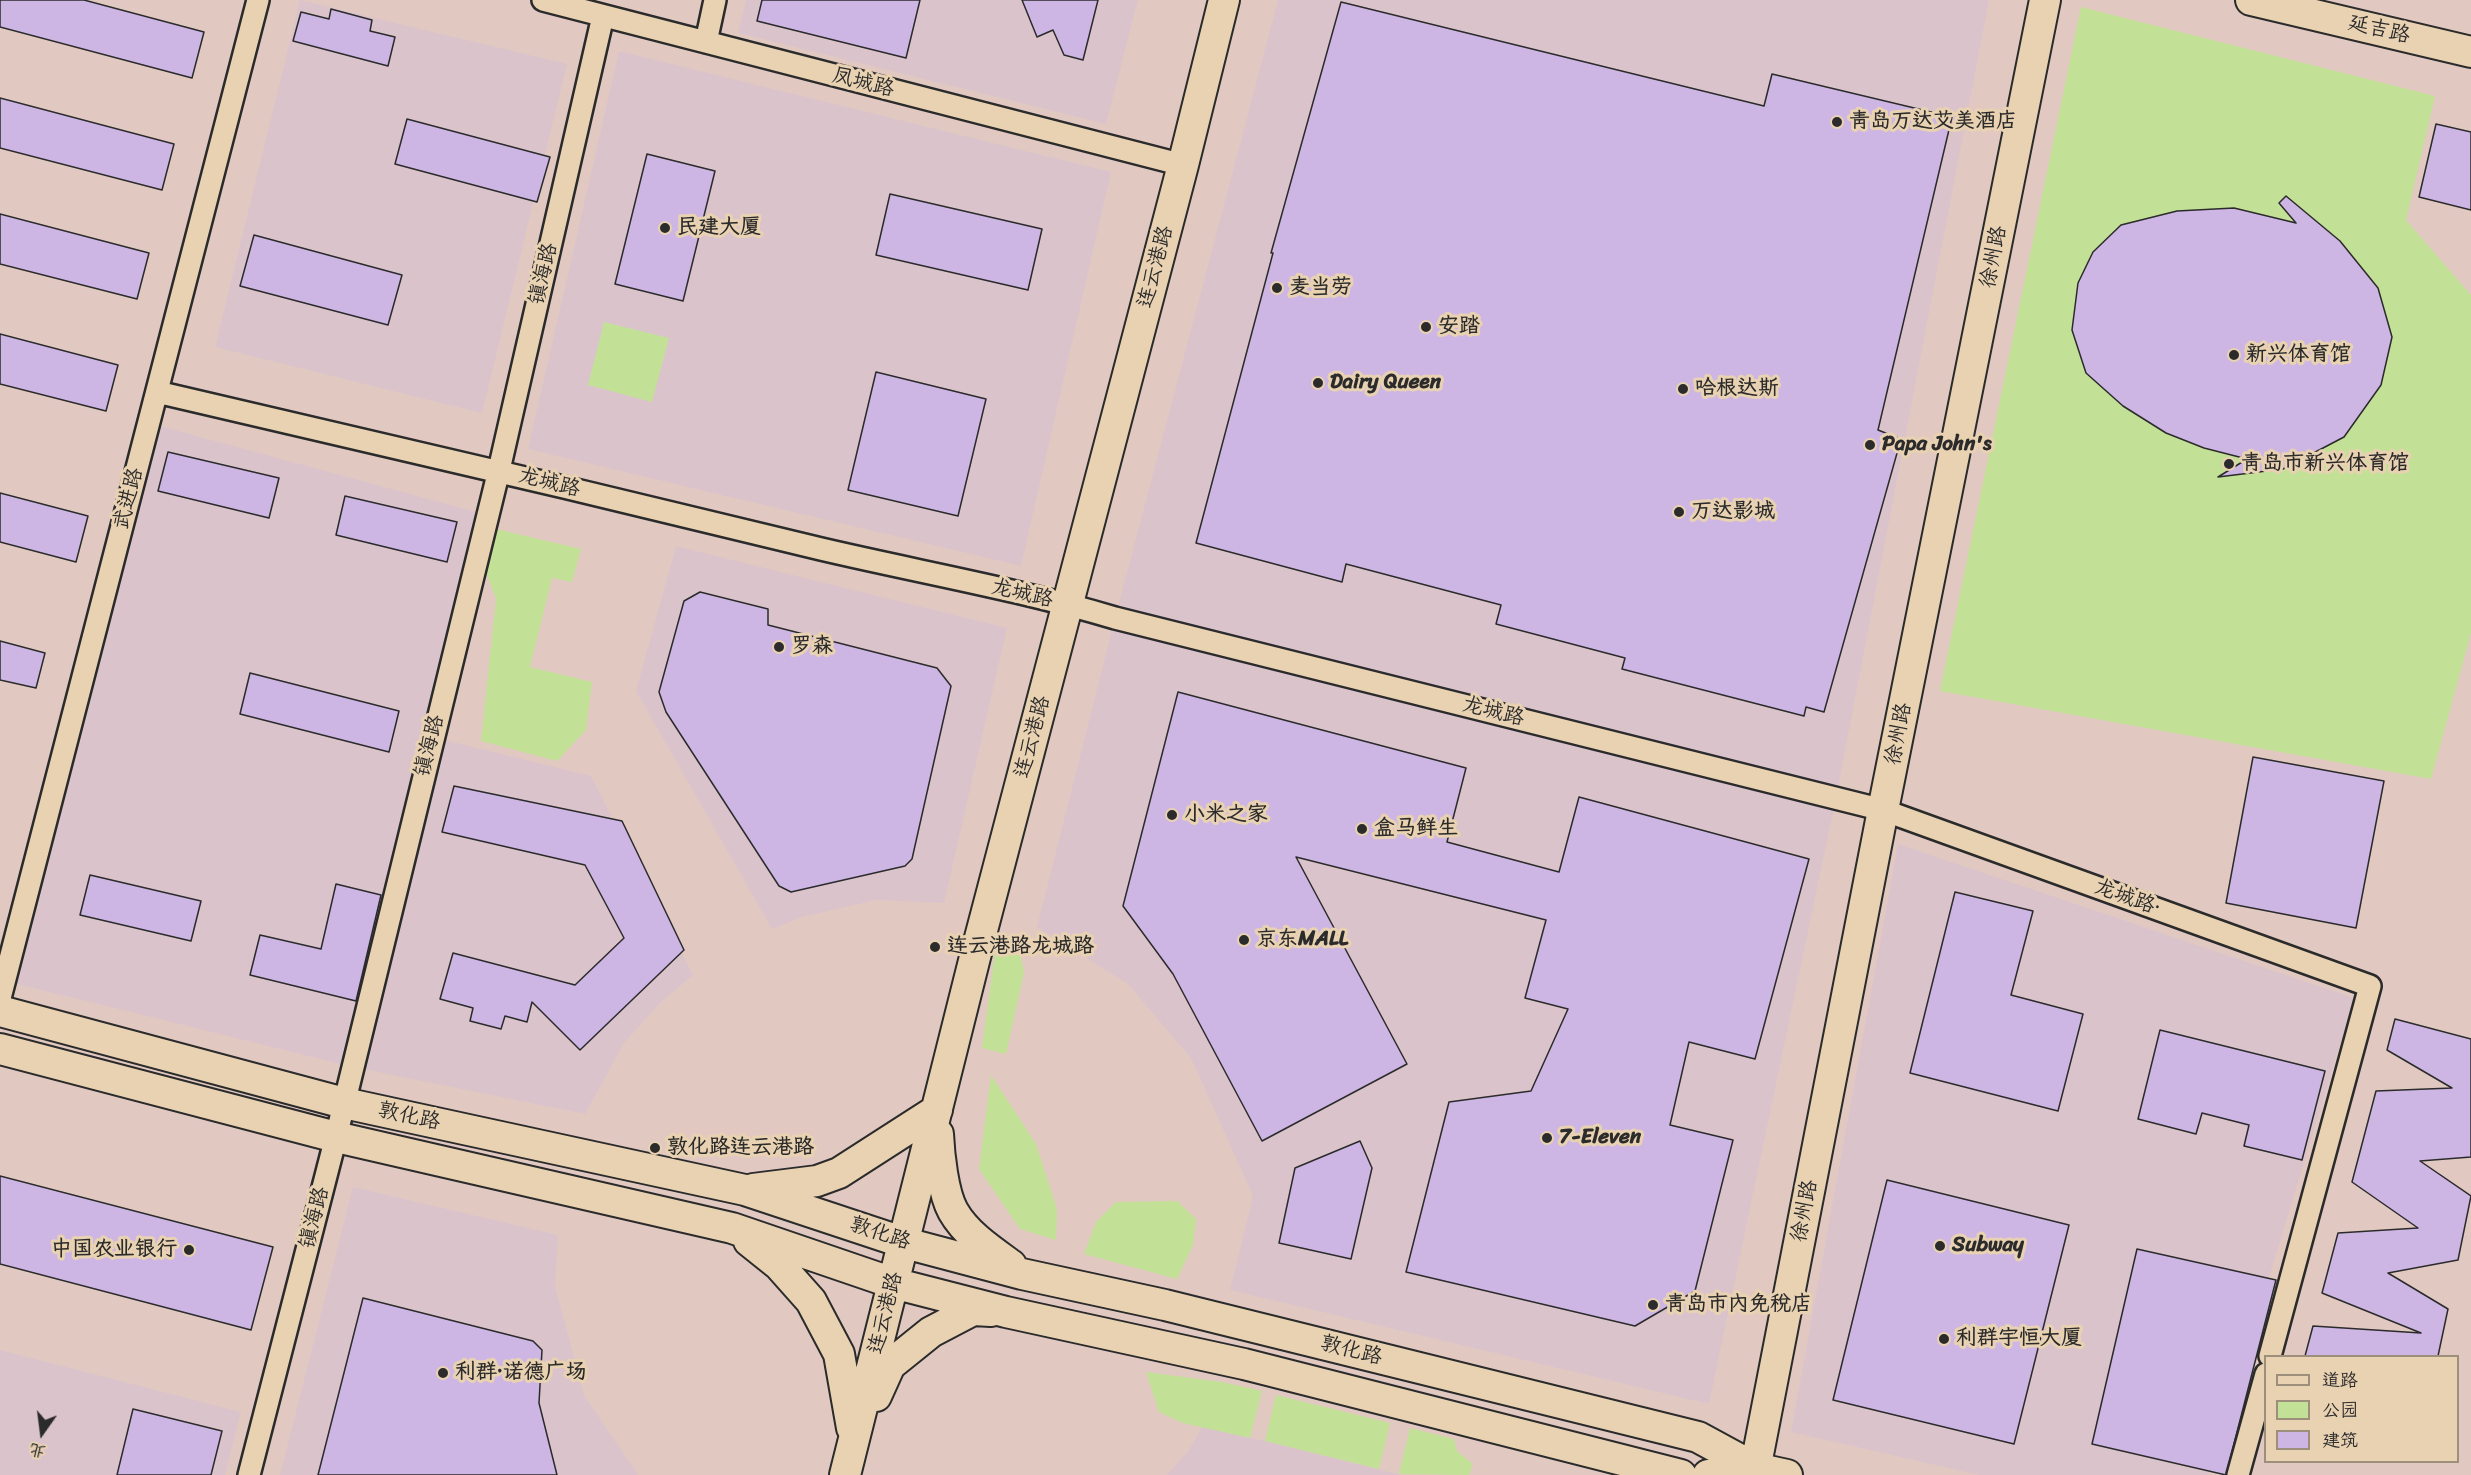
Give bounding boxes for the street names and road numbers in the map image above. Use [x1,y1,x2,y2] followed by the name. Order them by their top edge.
[2345,11,2413,49] street label: 延吉路
[829,63,897,103] street label: 凤城路
[1133,223,1179,311] street label: 连云港路
[1976,224,2012,290] street label: 徐州路
[525,240,563,308] street label: 镇海路
[515,463,583,503] street label: 龙城路
[109,465,149,533] street label: 武进路
[988,575,1056,613] street label: 龙城路
[1459,692,1527,732] street label: 龙城路
[1010,693,1056,781] street label: 连云港路
[1881,701,1917,767] street label: 徐州路
[410,712,450,780] street label: 镇海路
[2090,874,2164,922] street label: 龙城路·
[376,1098,442,1136] street label: 敦化路
[1787,1178,1823,1244] street label: 徐州路
[295,1184,335,1252] street label: 镇海路
[846,1212,914,1256] street label: 敦化路
[864,1269,908,1357] street label: 连云港路
[1317,1331,1385,1371] street label: 敦化路

